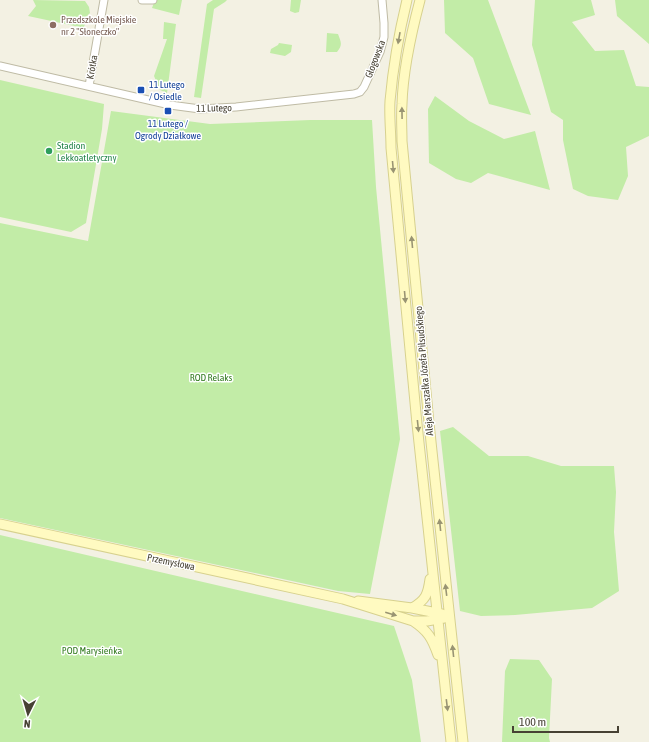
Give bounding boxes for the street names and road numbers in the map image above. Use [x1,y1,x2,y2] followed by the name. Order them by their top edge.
[363,38,387,80] street label: Głogowska
[84,54,100,80] street label: Krótka
[196,102,232,114] street label: 11 Lutego
[413,305,435,436] street label: Aleja Marszałka Józefa Piłsudskiego
[146,552,196,572] street label: Przemysłowa

